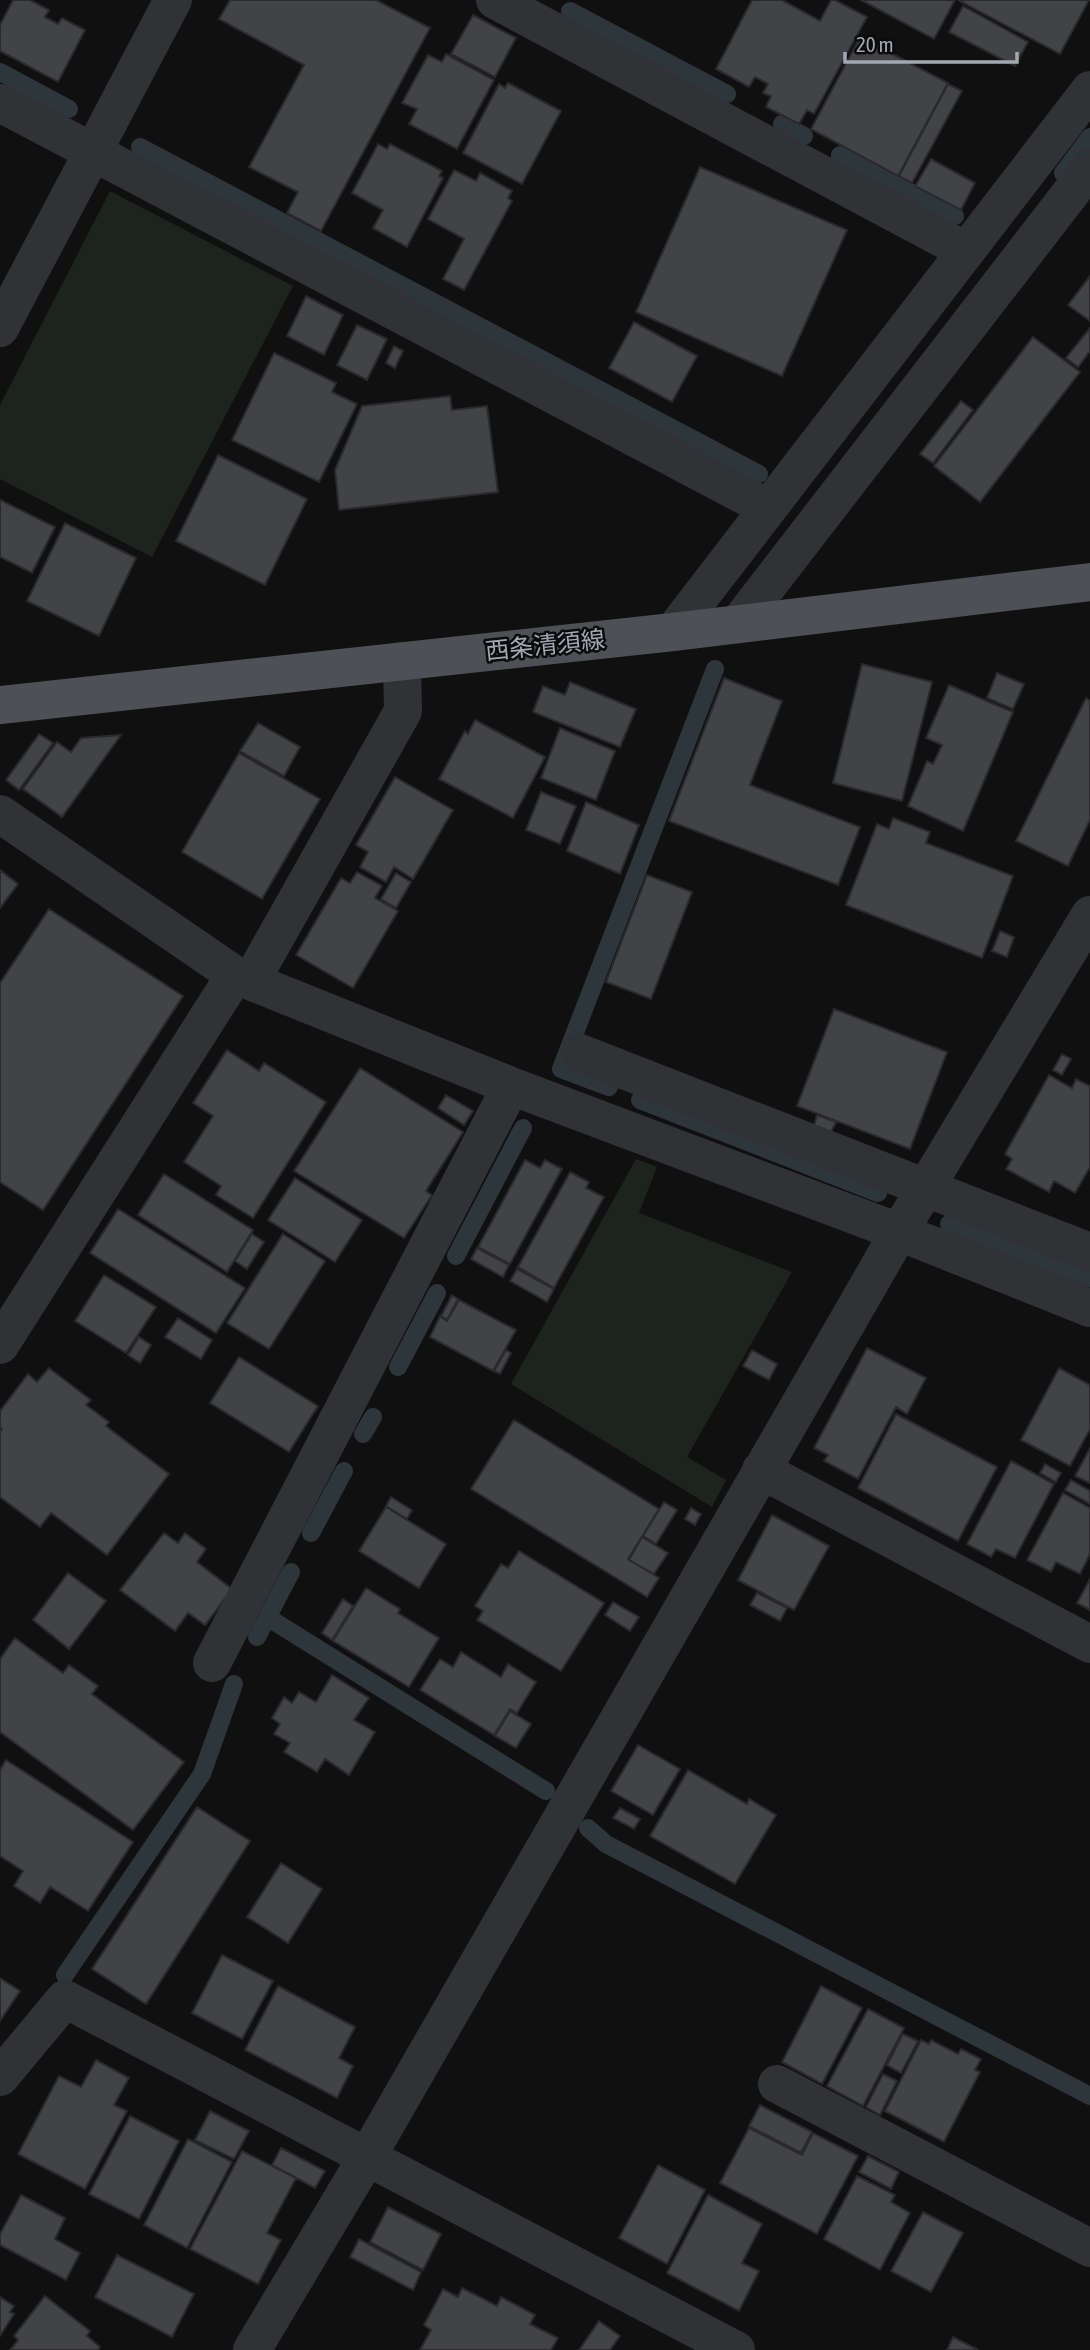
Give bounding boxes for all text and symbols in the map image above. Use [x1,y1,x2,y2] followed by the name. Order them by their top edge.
[845,21,1016,65] scale bar
[856,32,894,56] text: 20 m
[484,625,606,665] street label: 西条清須線

